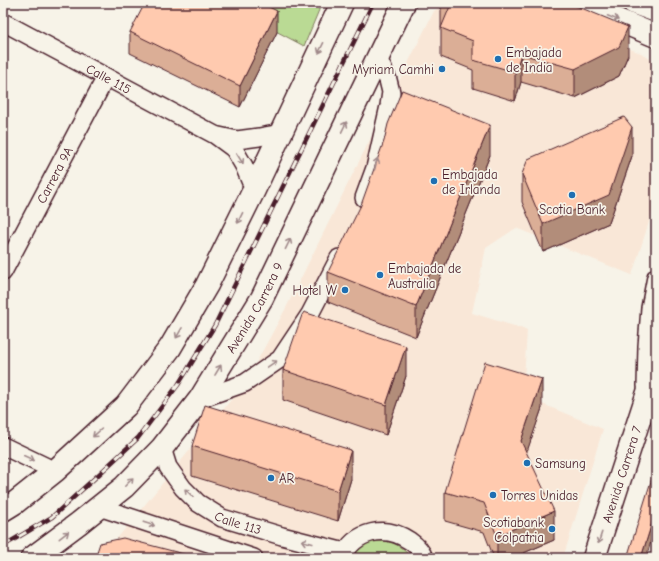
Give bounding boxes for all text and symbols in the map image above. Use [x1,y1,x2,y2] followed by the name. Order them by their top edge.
[606,14,618,22] one-way arrow
[317,42,324,54] one-way arrow
[506,45,562,75] place label: Embajada de India
[493,54,503,64] marker: Embajada de India
[84,60,134,97] street label: Calle 115
[352,62,434,77] place label: Myriam Camhi
[437,64,447,74] marker: Myriam Camhi
[341,121,349,133] one-way arrow
[33,144,76,206] street label: Carrera 9A
[236,153,244,164] one-way arrow
[372,157,380,170] one-way arrow
[442,167,500,197] place label: Embajada de Irlanda
[429,176,439,186] marker: Embajada de Irlanda
[567,190,577,200] marker: Scotia Bank
[539,202,606,217] place label: Scotia Bank
[236,212,243,224] one-way arrow
[285,238,292,250] one-way arrow
[223,260,286,356] street label: Avenida Carrera 9
[388,261,462,291] place label: Embajada de Australia
[375,270,385,280] marker: Embajada de Australia
[293,283,338,298] place label: Hotel W
[340,285,350,295] marker: Hotel W
[174,327,182,339] one-way arrow
[266,360,277,368] one-way arrow
[214,364,222,376] one-way arrow
[599,424,644,525] street label: Avenida Carrera 7
[92,428,102,437] one-way arrow
[23,455,35,462] one-way arrow
[535,456,586,471] place label: Samsung
[522,458,532,468] marker: Samsung
[279,471,295,486] place label: AR
[266,473,276,483] marker: AR
[124,477,134,487] one-way arrow
[184,488,194,498] one-way arrow
[501,488,578,503] place label: Torres Unidas
[488,490,498,500] marker: Torres Unidas
[212,508,263,537] street label: Calle 113
[483,515,545,545] place label: Scotiabank Colpatria
[143,521,156,528] one-way arrow
[547,524,557,534] marker: Scotiabank Colpatria
[58,531,69,539] one-way arrow
[596,531,603,544] one-way arrow
[301,538,314,545] one-way arrow

